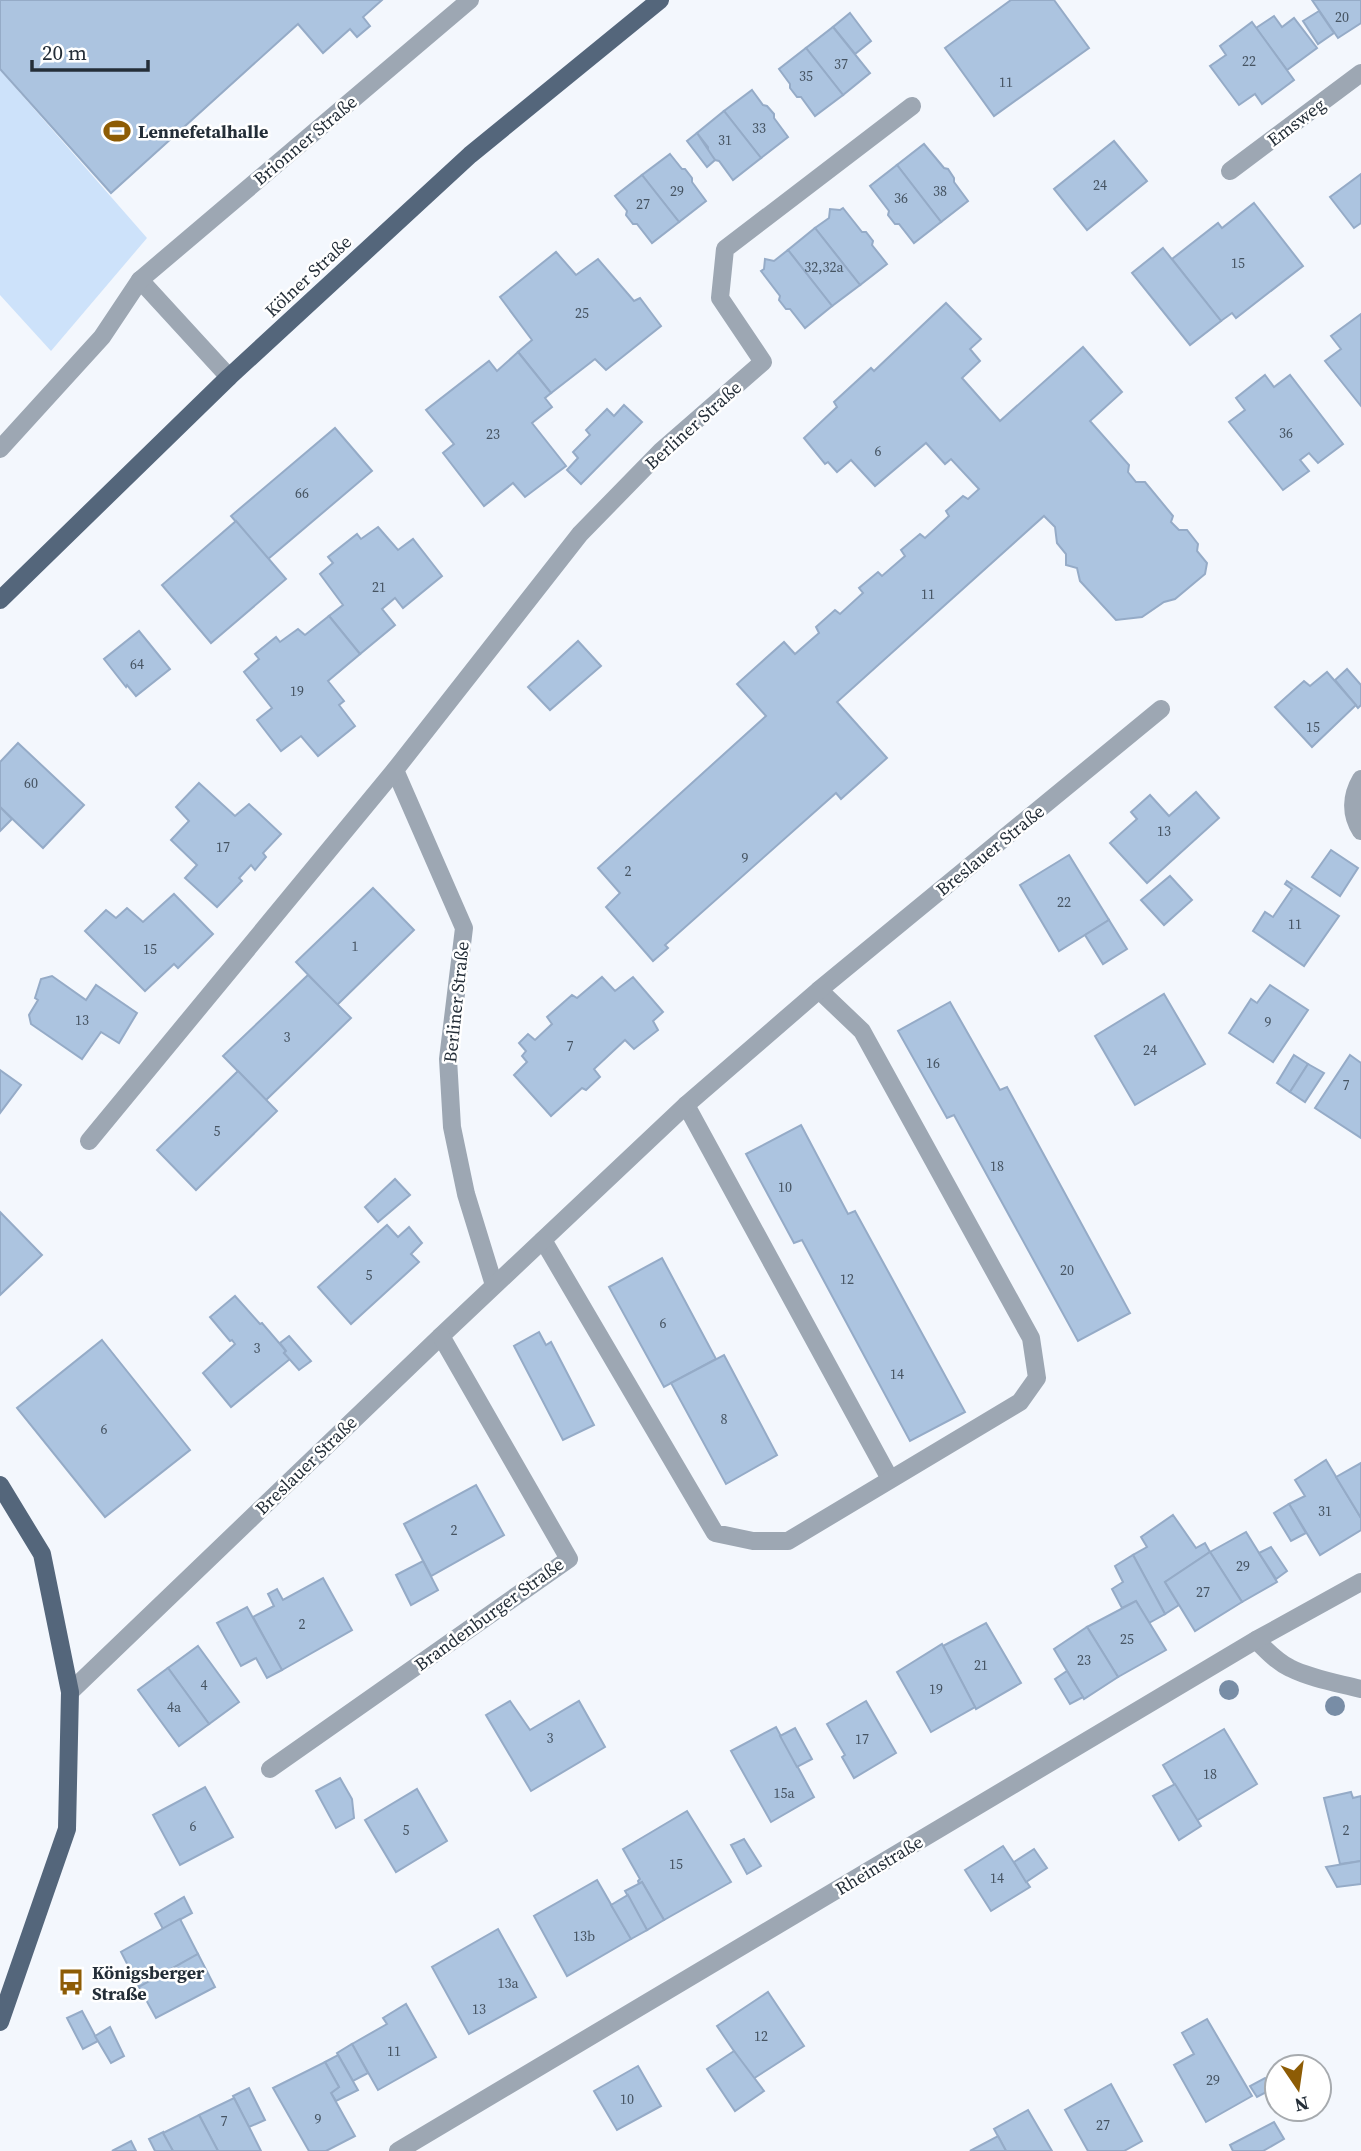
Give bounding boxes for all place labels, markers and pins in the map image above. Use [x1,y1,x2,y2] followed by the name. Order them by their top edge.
[102,116,132,146] sports icon: Lennefetalhalle
[138,119,268,144] place label: Lennefetalhalle
[92,1960,205,2006] place label: Königsberger Straße
[56,1967,86,1997] bus stop icon: Königsberger Straße

